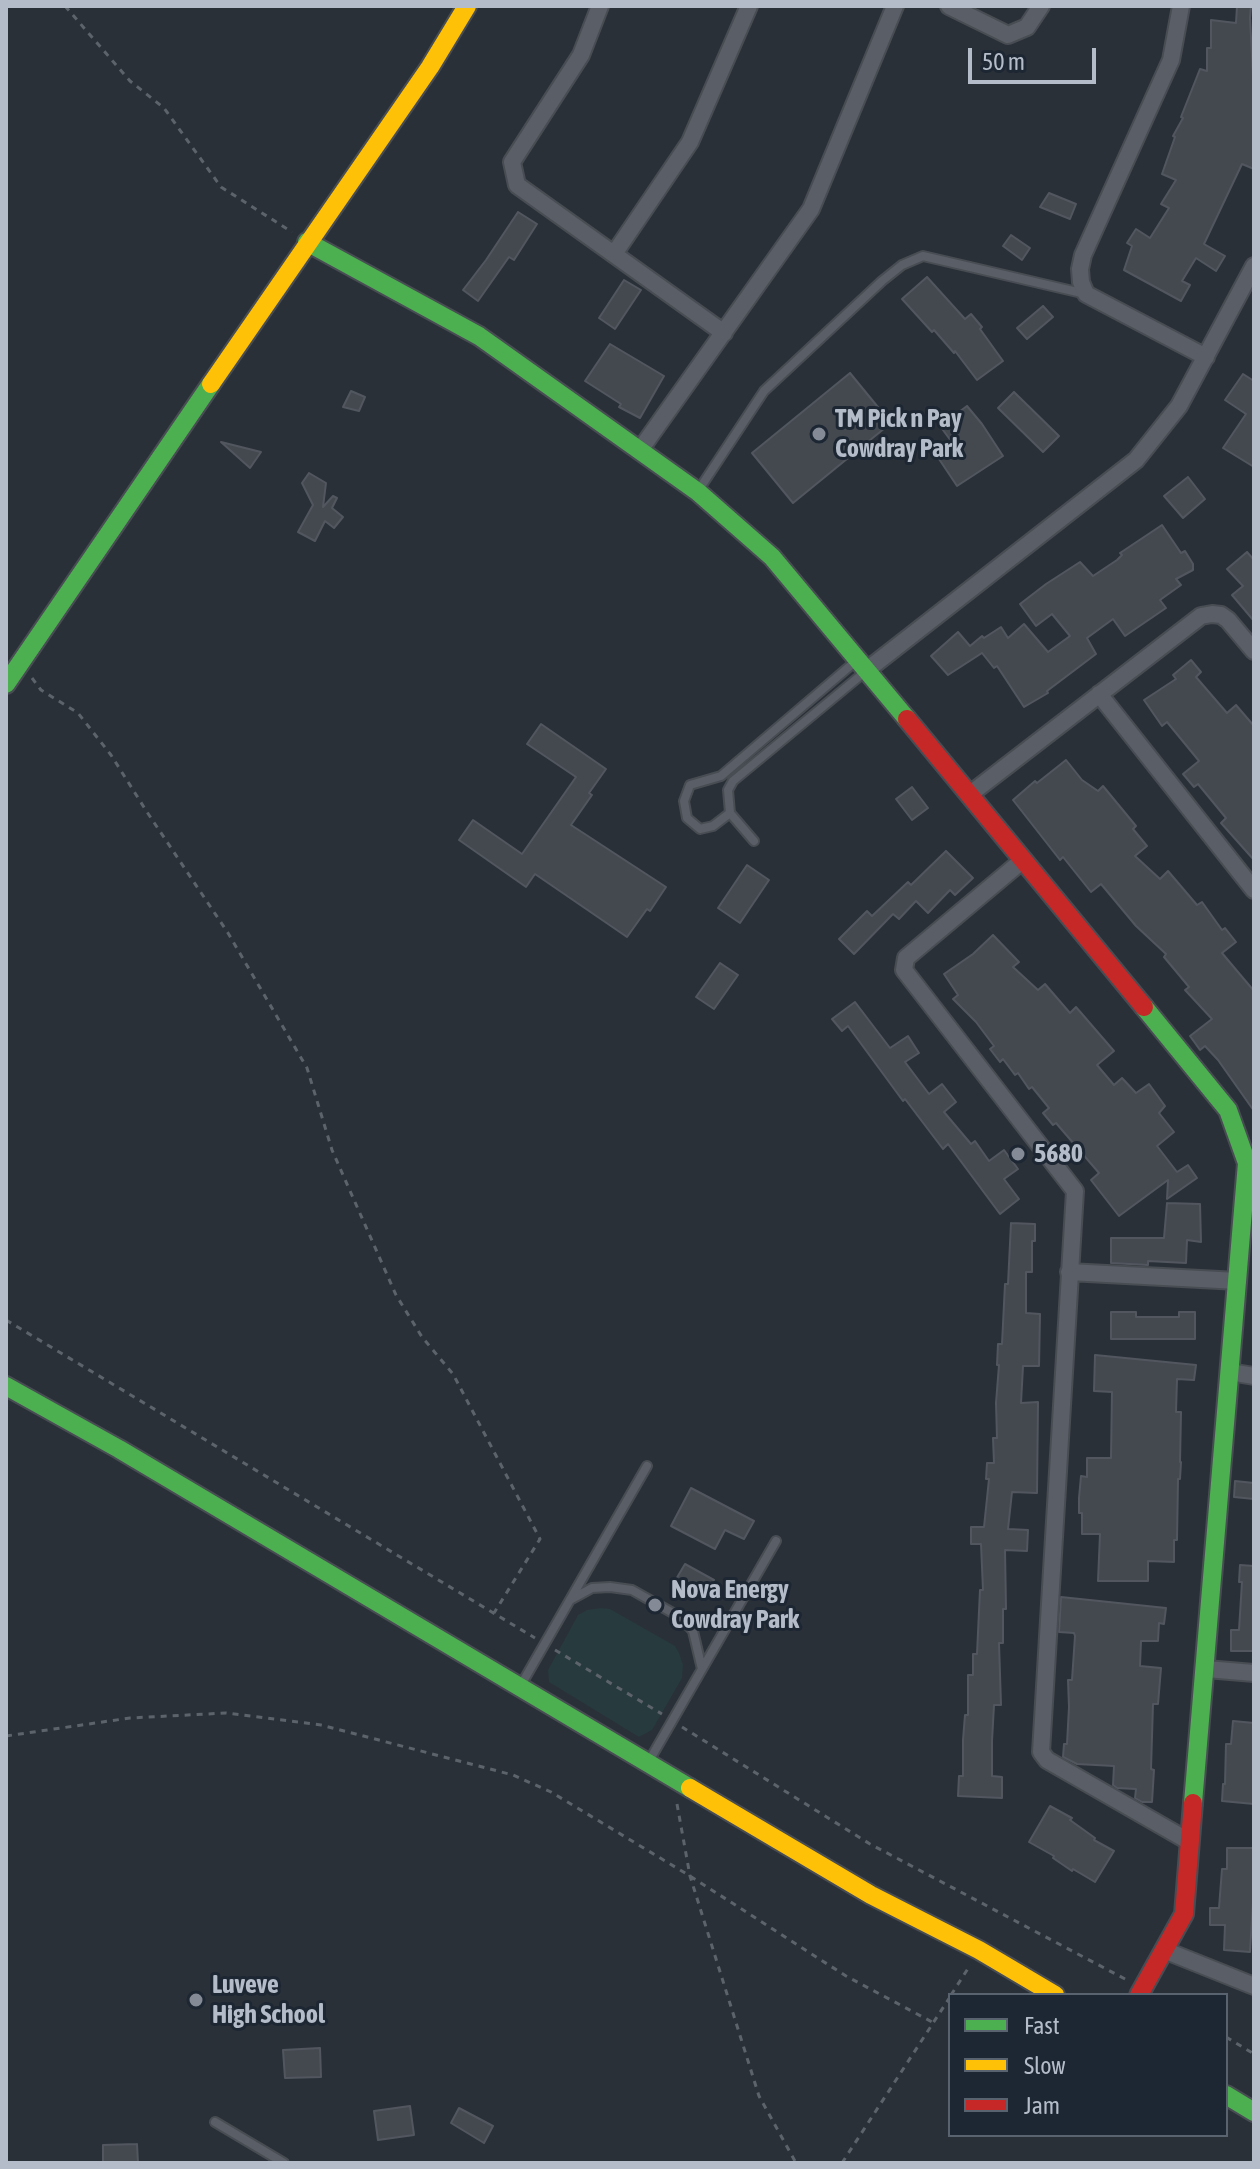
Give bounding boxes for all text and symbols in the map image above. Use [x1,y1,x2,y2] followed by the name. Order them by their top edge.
[972,32,1100,82] scale bar
[982,48,1025,75] text: 50 m
[835,403,963,464] place label: TM Pick n Pay Cowdray Park
[810,425,828,443] marker: TM Pick n Pay Cowdray Park
[1034,1138,1083,1170] place label: 5680
[1009,1145,1027,1163] marker: 5680
[671,1574,799,1636] place label: Nova Energy Cowdray Park
[646,1596,664,1614] marker: Nova Energy Cowdray Park
[212,1969,325,2030] place label: Luveve High School
[187,1991,205,2009] marker: Luveve High School
[948,1993,1228,2137] legend
[1024,2012,1060,2039] text: Fast
[1024,2052,1066,2079] text: Slow
[1024,2092,1060,2119] text: Jam

